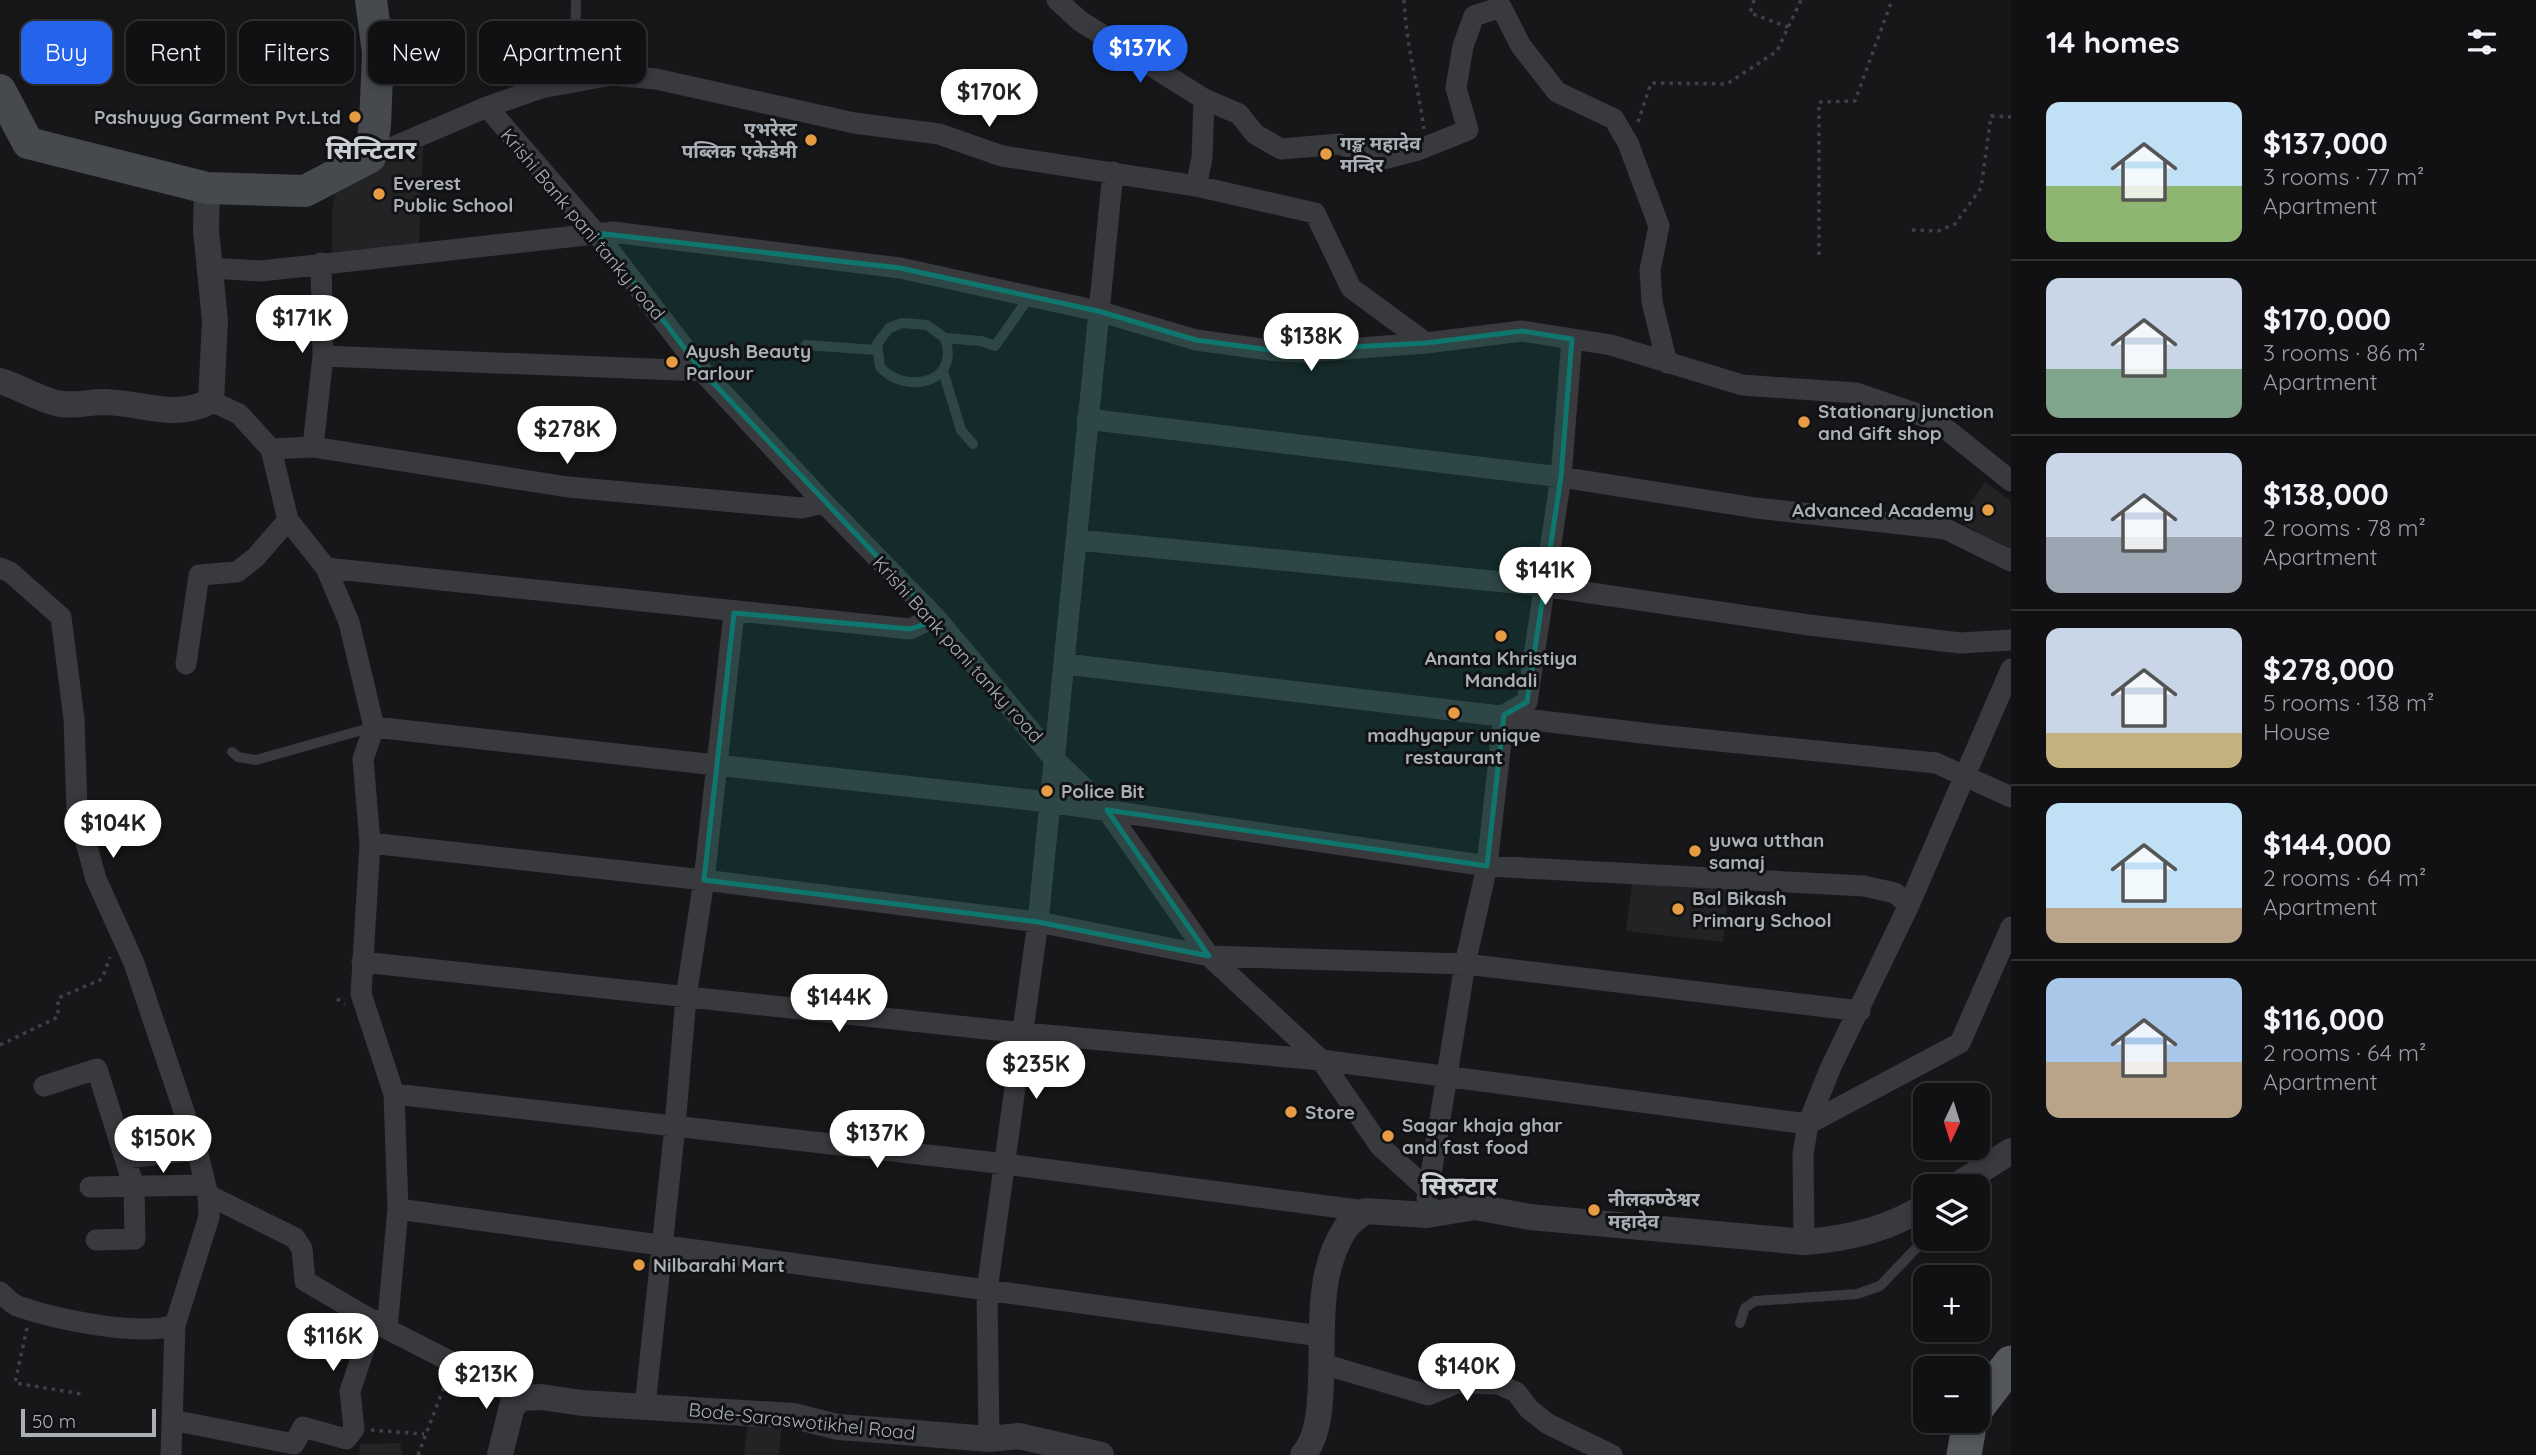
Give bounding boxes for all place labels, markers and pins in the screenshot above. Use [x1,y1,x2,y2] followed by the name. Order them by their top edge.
[1091,25,1189,85] pin: $137K
[940,69,1038,129] pin: $170K
[94,105,341,129] place label: Pashuyug Garment Pvt.Ltd
[347,109,363,125] marker: Pashuyug Garment Pvt.Ltd
[682,117,798,163] place label: एभरेस्ट पब्लिक एकेडेमी
[1340,131,1421,177] place label: गङ्खु महादेव मन्दिर
[803,132,819,148] marker: एभरेस्ट पब्लिक एकेडेमी
[1318,146,1334,162] marker: गङ्खु महादेव मन्दिर
[393,171,513,217] place label: Everest Public School
[371,186,387,202] marker: Everest Public School
[253,296,351,355] pin: $171K
[1262,314,1360,373] pin: $138K
[686,339,811,385] place label: Ayush Beauty Parlour
[664,354,680,370] marker: Ayush Beauty Parlour
[1818,399,1994,445] place label: Stationary junction and Gift shop
[518,406,616,466] pin: $278K
[1796,414,1812,430] marker: Stationary junction and Gift shop
[1792,498,1974,522] place label: Advanced Academy
[1980,502,1996,518] marker: Advanced Academy
[1496,548,1594,607] pin: $141K
[1493,628,1509,644] marker: Ananta Khristiya Mandali
[1425,646,1577,692] place label: Ananta Khristiya Mandali
[1446,705,1462,721] marker: madhyapur unique restaurant
[1367,723,1541,769] place label: madhyapur unique restaurant
[1061,779,1145,803] place label: Police Bit
[1039,783,1055,799] marker: Police Bit
[64,800,162,860] pin: $104K
[1709,828,1824,874] place label: yuwa utthan samaj
[1687,843,1703,859] marker: yuwa utthan samaj
[1692,886,1832,932] place label: Bal Bikash Primary School
[1670,901,1686,917] marker: Bal Bikash Primary School
[790,974,888,1034] pin: $144K
[987,1042,1085,1101] pin: $235K
[1305,1100,1355,1124] place label: Store
[1283,1104,1299,1120] marker: Store
[828,1110,926,1170] pin: $137K
[1402,1113,1563,1159] place label: Sagar khaja ghar and fast food
[114,1116,212,1175] pin: $150K
[1380,1128,1396,1144] marker: Sagar khaja ghar and fast food
[1608,1187,1700,1233] place label: नीलकण्ठेश्वर महादेव
[1586,1202,1602,1218] marker: नीलकण्ठेश्वर महादेव
[653,1253,785,1277] place label: Nilbarahi Mart
[631,1257,647,1273] marker: Nilbarahi Mart
[284,1314,382,1373] pin: $116K
[1418,1344,1516,1403] pin: $140K
[437,1352,535,1411] pin: $213K

